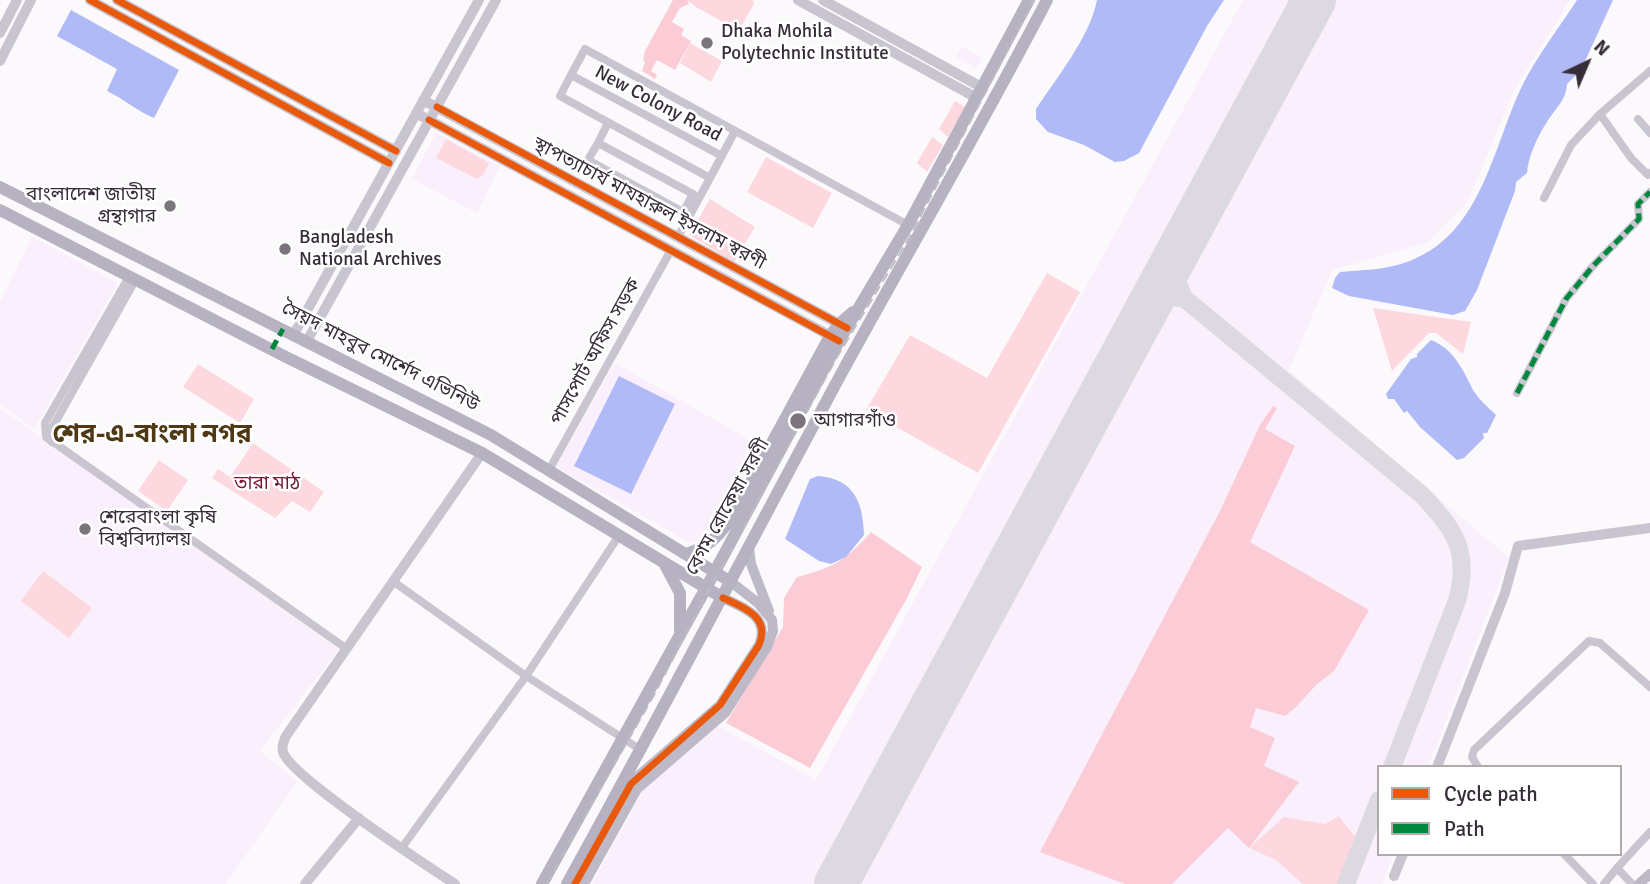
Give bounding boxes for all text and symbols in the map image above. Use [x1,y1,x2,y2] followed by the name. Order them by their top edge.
[721,21,889,65] place label: Dhaka Mohila Polytechnic Institute
[1552,28,1622,98] north arrow
[699,35,715,51] marker: Dhaka Mohila Polytechnic Institute
[1588,35,1615,61] text: N
[591,61,725,147] street label: New Colony Road
[529,133,769,275] street label: স্থাপত্যাচার্য মাযহারুল ইসলাম স্বরণী
[26,184,156,228] place label: বাংলাদেশ জাতীয় গ্রন্থাগার
[162,198,178,214] marker: বাংলাদেশ জাতীয় গ্রন্থাগার
[299,227,442,271] place label: Bangladesh National Archives
[277,241,293,257] marker: Bangladesh National Archives
[546,275,646,429] street label: পাসপোর্ট অফিস সড়ক
[277,297,483,417] street label: সৈয়দ মাহবুব মোর্শেদ এভিনিউ
[814,410,896,432] place label: আগারগাঁও
[788,411,808,431] marker: আগারগাঁও
[52,419,252,451] district label: শের-এ-বাংলা নগর
[681,435,775,579] street label: বেগম রোকেয়া সরণী
[234,473,300,495] park label: তারা মাঠ
[99,507,216,551] place label: শেরেবাংলা কৃষি বিশ্ববিদ্যালয়
[77,521,93,537] marker: শেরেবাংলা কৃষি বিশ্ববিদ্যালয়
[1377,765,1622,856] legend
[1444,781,1538,807] text: Cycle path
[1444,816,1485,842] text: Path

